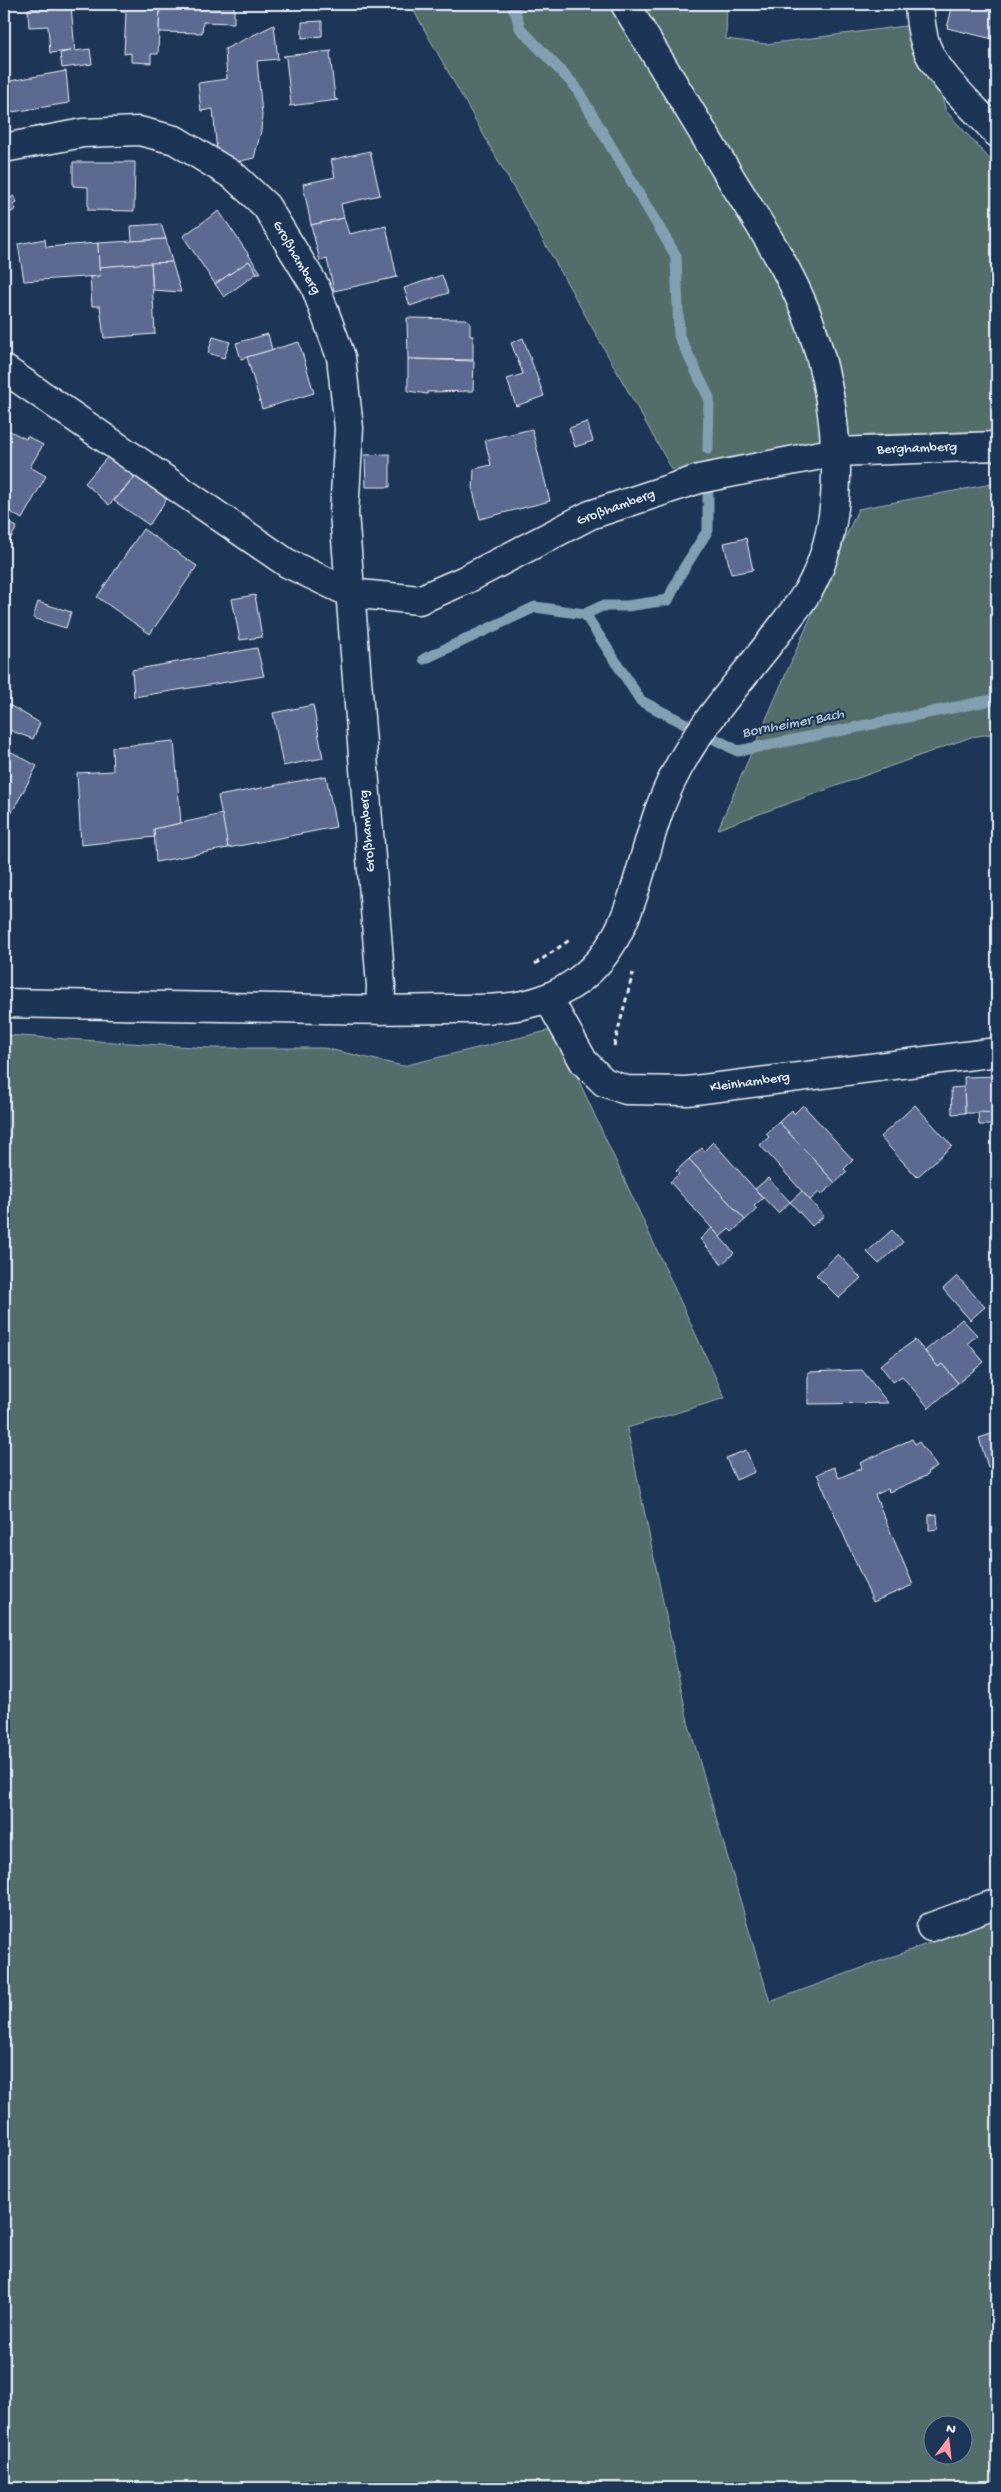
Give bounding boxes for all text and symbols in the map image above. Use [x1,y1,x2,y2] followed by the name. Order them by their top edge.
[268,218,324,298] street label: Großhamberg
[876,439,957,459] street label: Berghamberg
[574,486,658,530] street label: Großhamberg
[741,705,846,743] water label: Bornheimer Bach
[356,789,380,873] street label: Großhamberg
[709,1069,791,1097] street label: Kleinhamberg
[924,2414,974,2464] north arrow
[944,2420,957,2439] text: N

